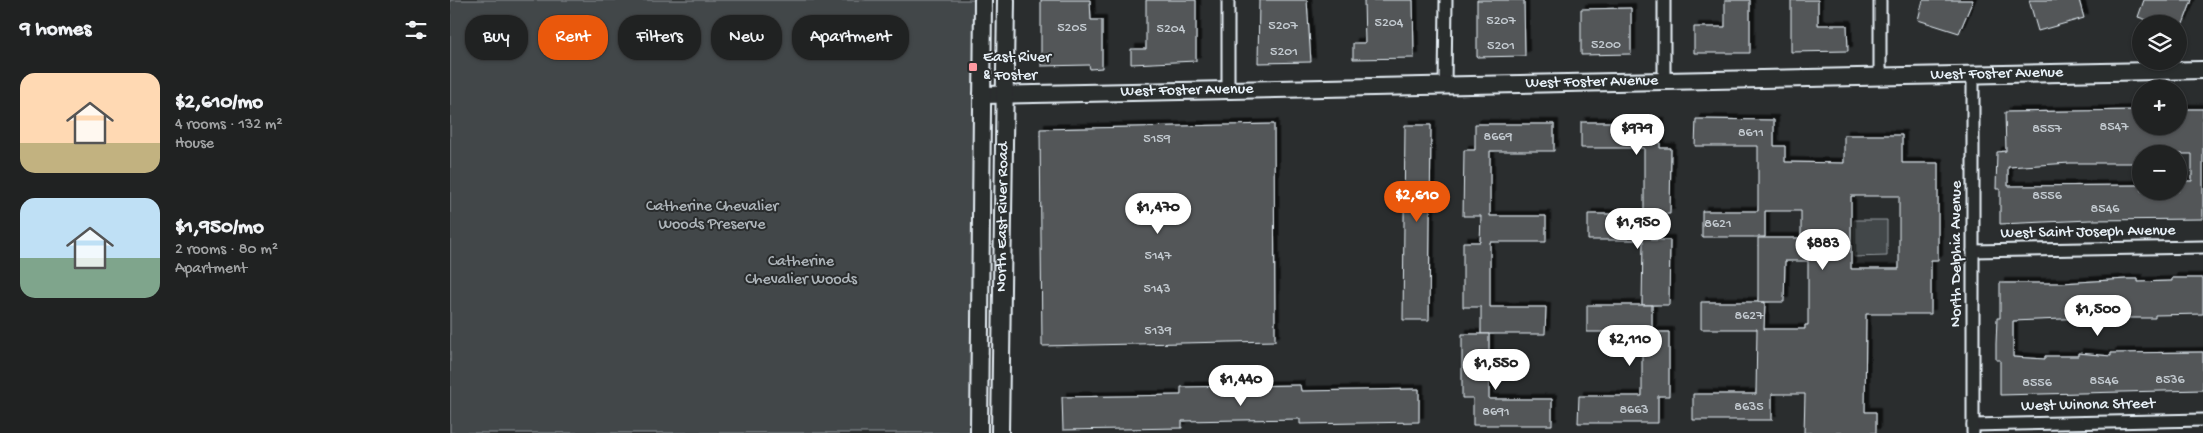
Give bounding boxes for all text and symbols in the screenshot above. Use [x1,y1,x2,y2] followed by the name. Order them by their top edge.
[1486,13,1516,30] house number: 5207
[465,15,528,60] chip: Buy
[538,15,608,60] chip: Rent
[618,15,701,60] chip: Filters
[711,15,782,60] chip: New
[792,15,909,60] chip: Apartment
[1375,15,1404,32] house number: 5204
[2132,15,2187,200] map controls
[2132,15,2187,70] button: layers
[402,16,430,44] icon: filters
[20,18,91,43] text: 9 homes
[1268,18,1298,35] house number: 5207
[1057,20,1087,37] house number: 5205
[1157,21,1186,38] house number: 5204
[1591,37,1621,54] house number: 5200
[1487,38,1515,55] house number: 5201
[1270,44,1298,61] house number: 5201
[983,49,1052,86] place label: East River & Foster
[967,61,979,73] marker: East River & Foster
[1930,63,2064,85] street label: West Foster Avenue
[1525,72,1659,93] street label: West Foster Avenue
[1120,80,1254,102] street label: West Foster Avenue
[2132,80,2187,135] button: +
[175,91,263,116] text: $2,610/mo
[60,93,120,153] icon: home
[1607,114,1667,156] pin: $979
[175,116,283,135] text: 4 rooms · 132 m²
[2100,119,2129,136] house number: 8547
[1621,120,1653,139] text: $979
[2032,121,2063,138] house number: 8557
[1738,125,1764,142] house number: 8611
[1484,129,1512,146] house number: 8669
[1143,131,1171,148] house number: 5159
[175,135,214,154] text: House
[992,140,1014,292] street label: North East River Road
[2132,145,2187,200] button: −
[1376,180,1458,223] pin: $2,610
[1948,180,1967,327] street label: North Delphia Avenue
[1395,187,1439,206] text: $2,610
[2032,188,2063,205] house number: 8556
[1117,192,1199,235] pin: $1,470
[646,198,779,235] park label: Catherine Chevalier Woods Preserve
[1136,199,1180,218] text: $1,470
[2091,201,2120,218] house number: 8546
[1597,208,1679,250] pin: $1,950
[1616,214,1660,233] text: $1,950
[175,216,264,241] text: $1,950/mo
[1704,216,1732,233] house number: 8621
[60,218,120,278] icon: home
[2000,222,2176,244] street label: West Saint Joseph Avenue
[1793,228,1853,271] pin: $883
[1806,235,1840,254] text: $883
[175,241,278,260] text: 2 rooms · 80 m²
[1145,248,1172,265] house number: 5147
[745,253,858,290] park label: Catherine Chevalier Woods
[175,260,247,279] text: Apartment
[1144,281,1170,298] house number: 5143
[2057,294,2139,337] pin: $1,500
[2075,301,2121,320] text: $1,500
[1735,308,1764,325] house number: 8627
[1144,323,1172,340] house number: 5139
[1589,324,1671,367] pin: $2,110
[1609,331,1651,350] text: $2,110
[1455,348,1537,391] pin: $1,550
[1474,355,1518,374] text: $1,550
[1200,364,1282,407] pin: $1,440
[1220,371,1262,390] text: $1,440
[2155,372,2186,389] house number: 8536
[2090,373,2119,390] house number: 8546
[2022,375,2053,392] house number: 8556
[2021,395,2157,417] street label: West Winona Street
[1734,399,1764,416] house number: 8635
[1619,402,1649,419] house number: 8663
[1482,404,1510,421] house number: 8691

